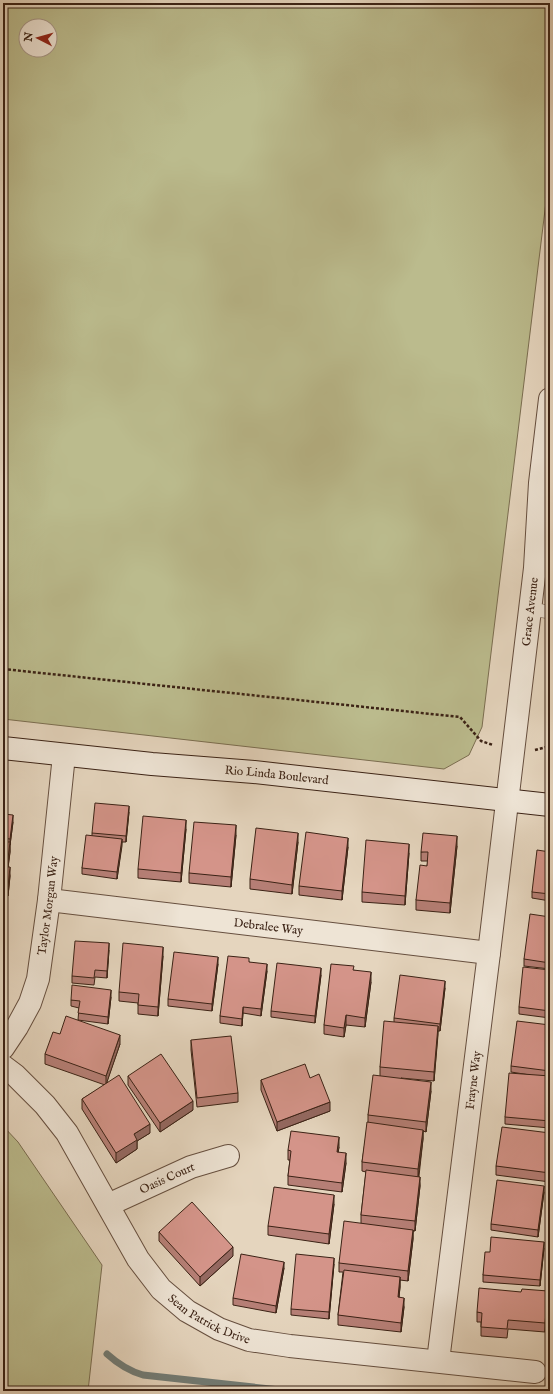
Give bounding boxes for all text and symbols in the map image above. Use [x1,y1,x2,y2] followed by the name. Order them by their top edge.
[18,18,58,58] north arrow
[21,31,37,44] text: N
[519,576,542,647] street label: Grace Avenue
[224,763,330,788] street label: Rio Linda Boulevard
[34,855,62,956] street label: Taylor Morgan Way
[233,915,304,939] street label: Debralee Way
[462,1050,485,1111] street label: Frayne Way
[137,1159,196,1198] street label: Oasis Court
[165,1291,253,1348] street label: Sean Patrick Drive

